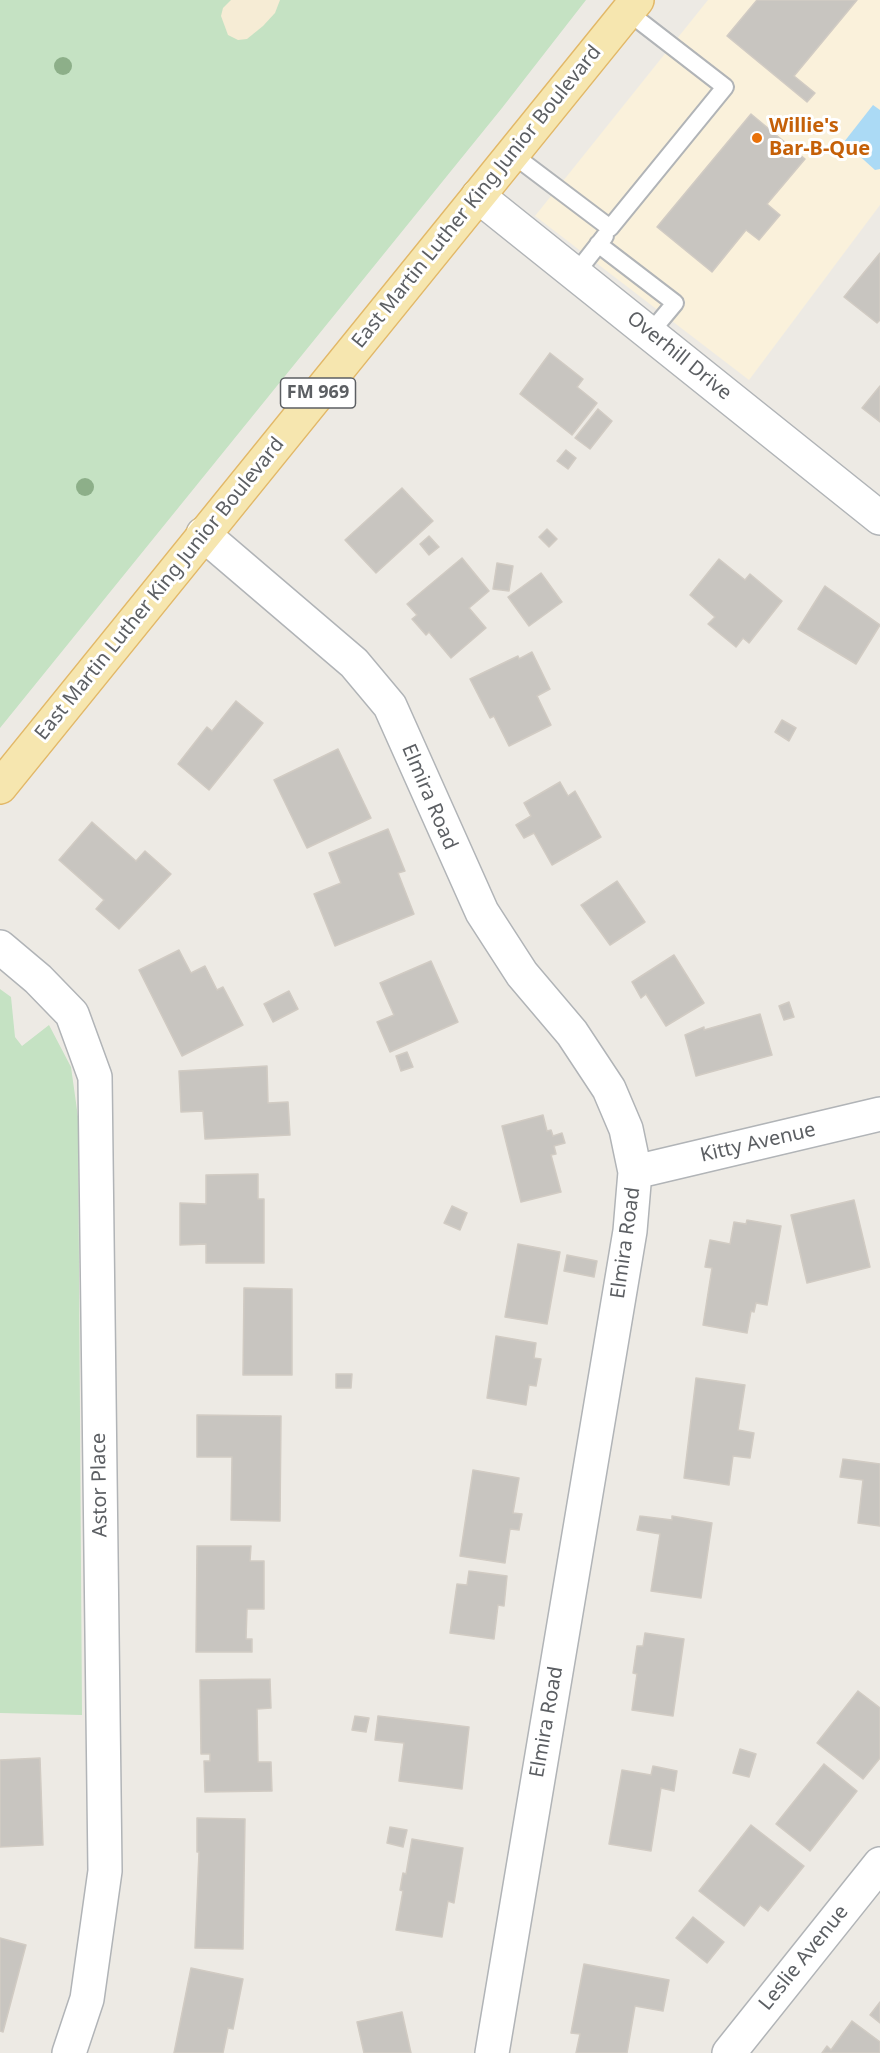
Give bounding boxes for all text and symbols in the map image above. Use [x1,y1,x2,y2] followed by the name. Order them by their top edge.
[347,41,607,353] street label: East Martin Luther King Junior Boulevard
[769,114,870,161] place label: Willie's Bar-B-Que
[750,131,764,145] marker: Willie's Bar-B-Que
[622,306,736,406] street label: Overhill Drive
[280,378,356,408] road number: FM 969
[30,433,290,745] street label: East Martin Luther King Junior Boulevard
[396,741,462,853] street label: Elmira Road
[698,1118,818,1168] street label: Kitty Avenue
[606,1186,646,1300] street label: Elmira Road
[87,1433,113,1537] street label: Astor Place
[525,1665,569,1779] street label: Elmira Road
[754,1901,854,2015] street label: Leslie Avenue

